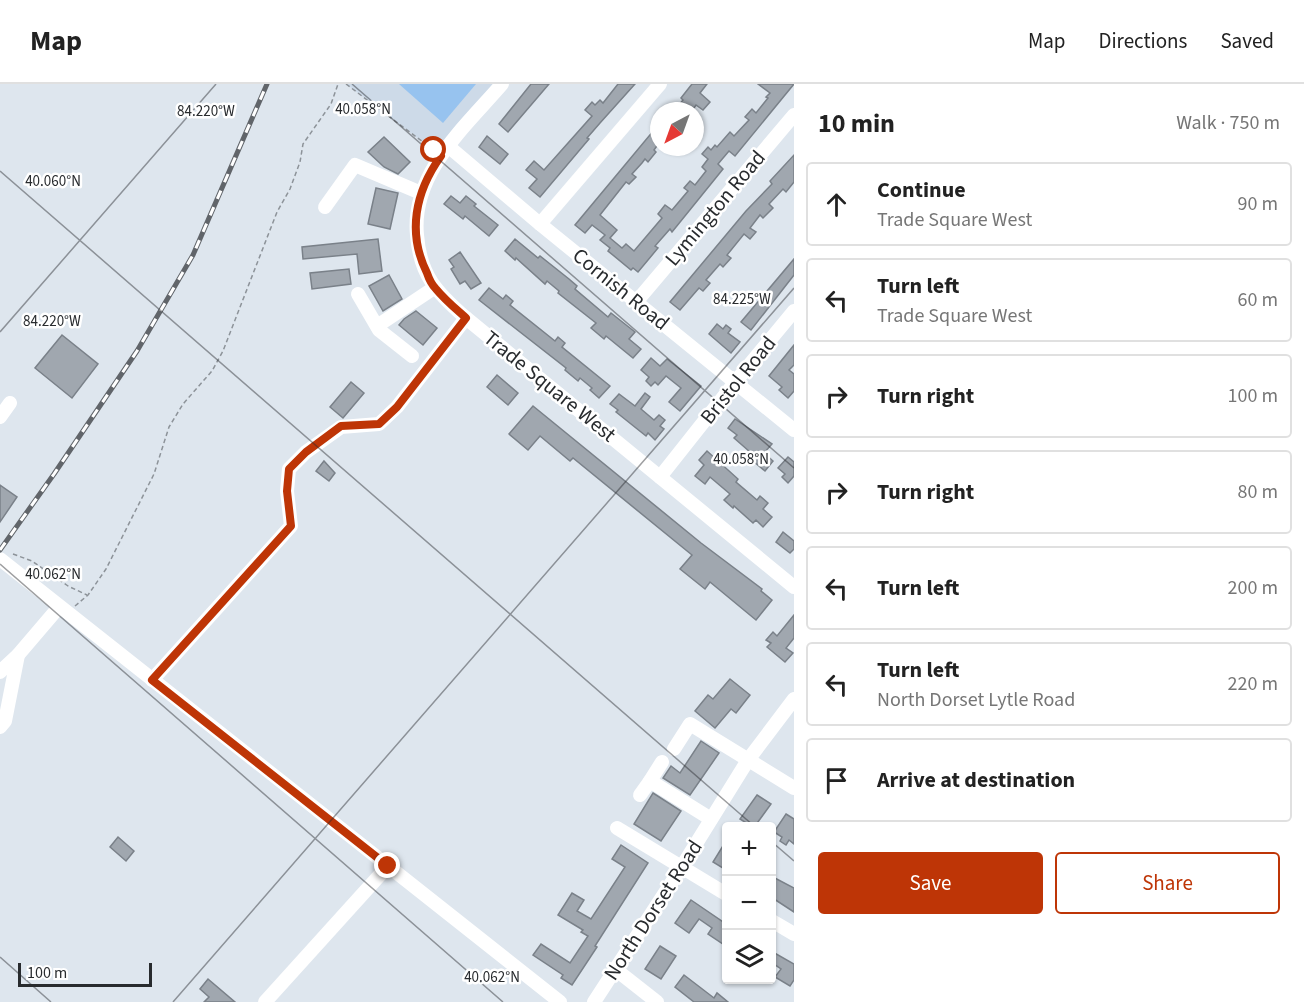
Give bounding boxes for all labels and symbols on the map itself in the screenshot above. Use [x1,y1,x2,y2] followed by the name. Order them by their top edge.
[335,99,391,120] text: 40.058°N
[177,101,235,122] text: 84.220°W
[650,102,704,156] north arrow
[420,136,446,162] route start
[658,144,772,272] street label: Lymington Road
[25,171,81,192] text: 40.060°N
[566,241,676,337] street label: Cornish Road
[713,289,771,310] text: 84.225°W
[23,311,81,332] text: 84.220°W
[477,323,623,449] street label: Trade Square West
[693,329,783,431] street label: Bristol Road
[713,449,769,470] text: 40.058°N
[25,564,81,585] text: 40.062°N
[596,834,710,986] street label: North Dorset Road
[374,852,400,878] route end
[18,960,152,988] scale bar
[464,967,520,988] text: 40.062°N

